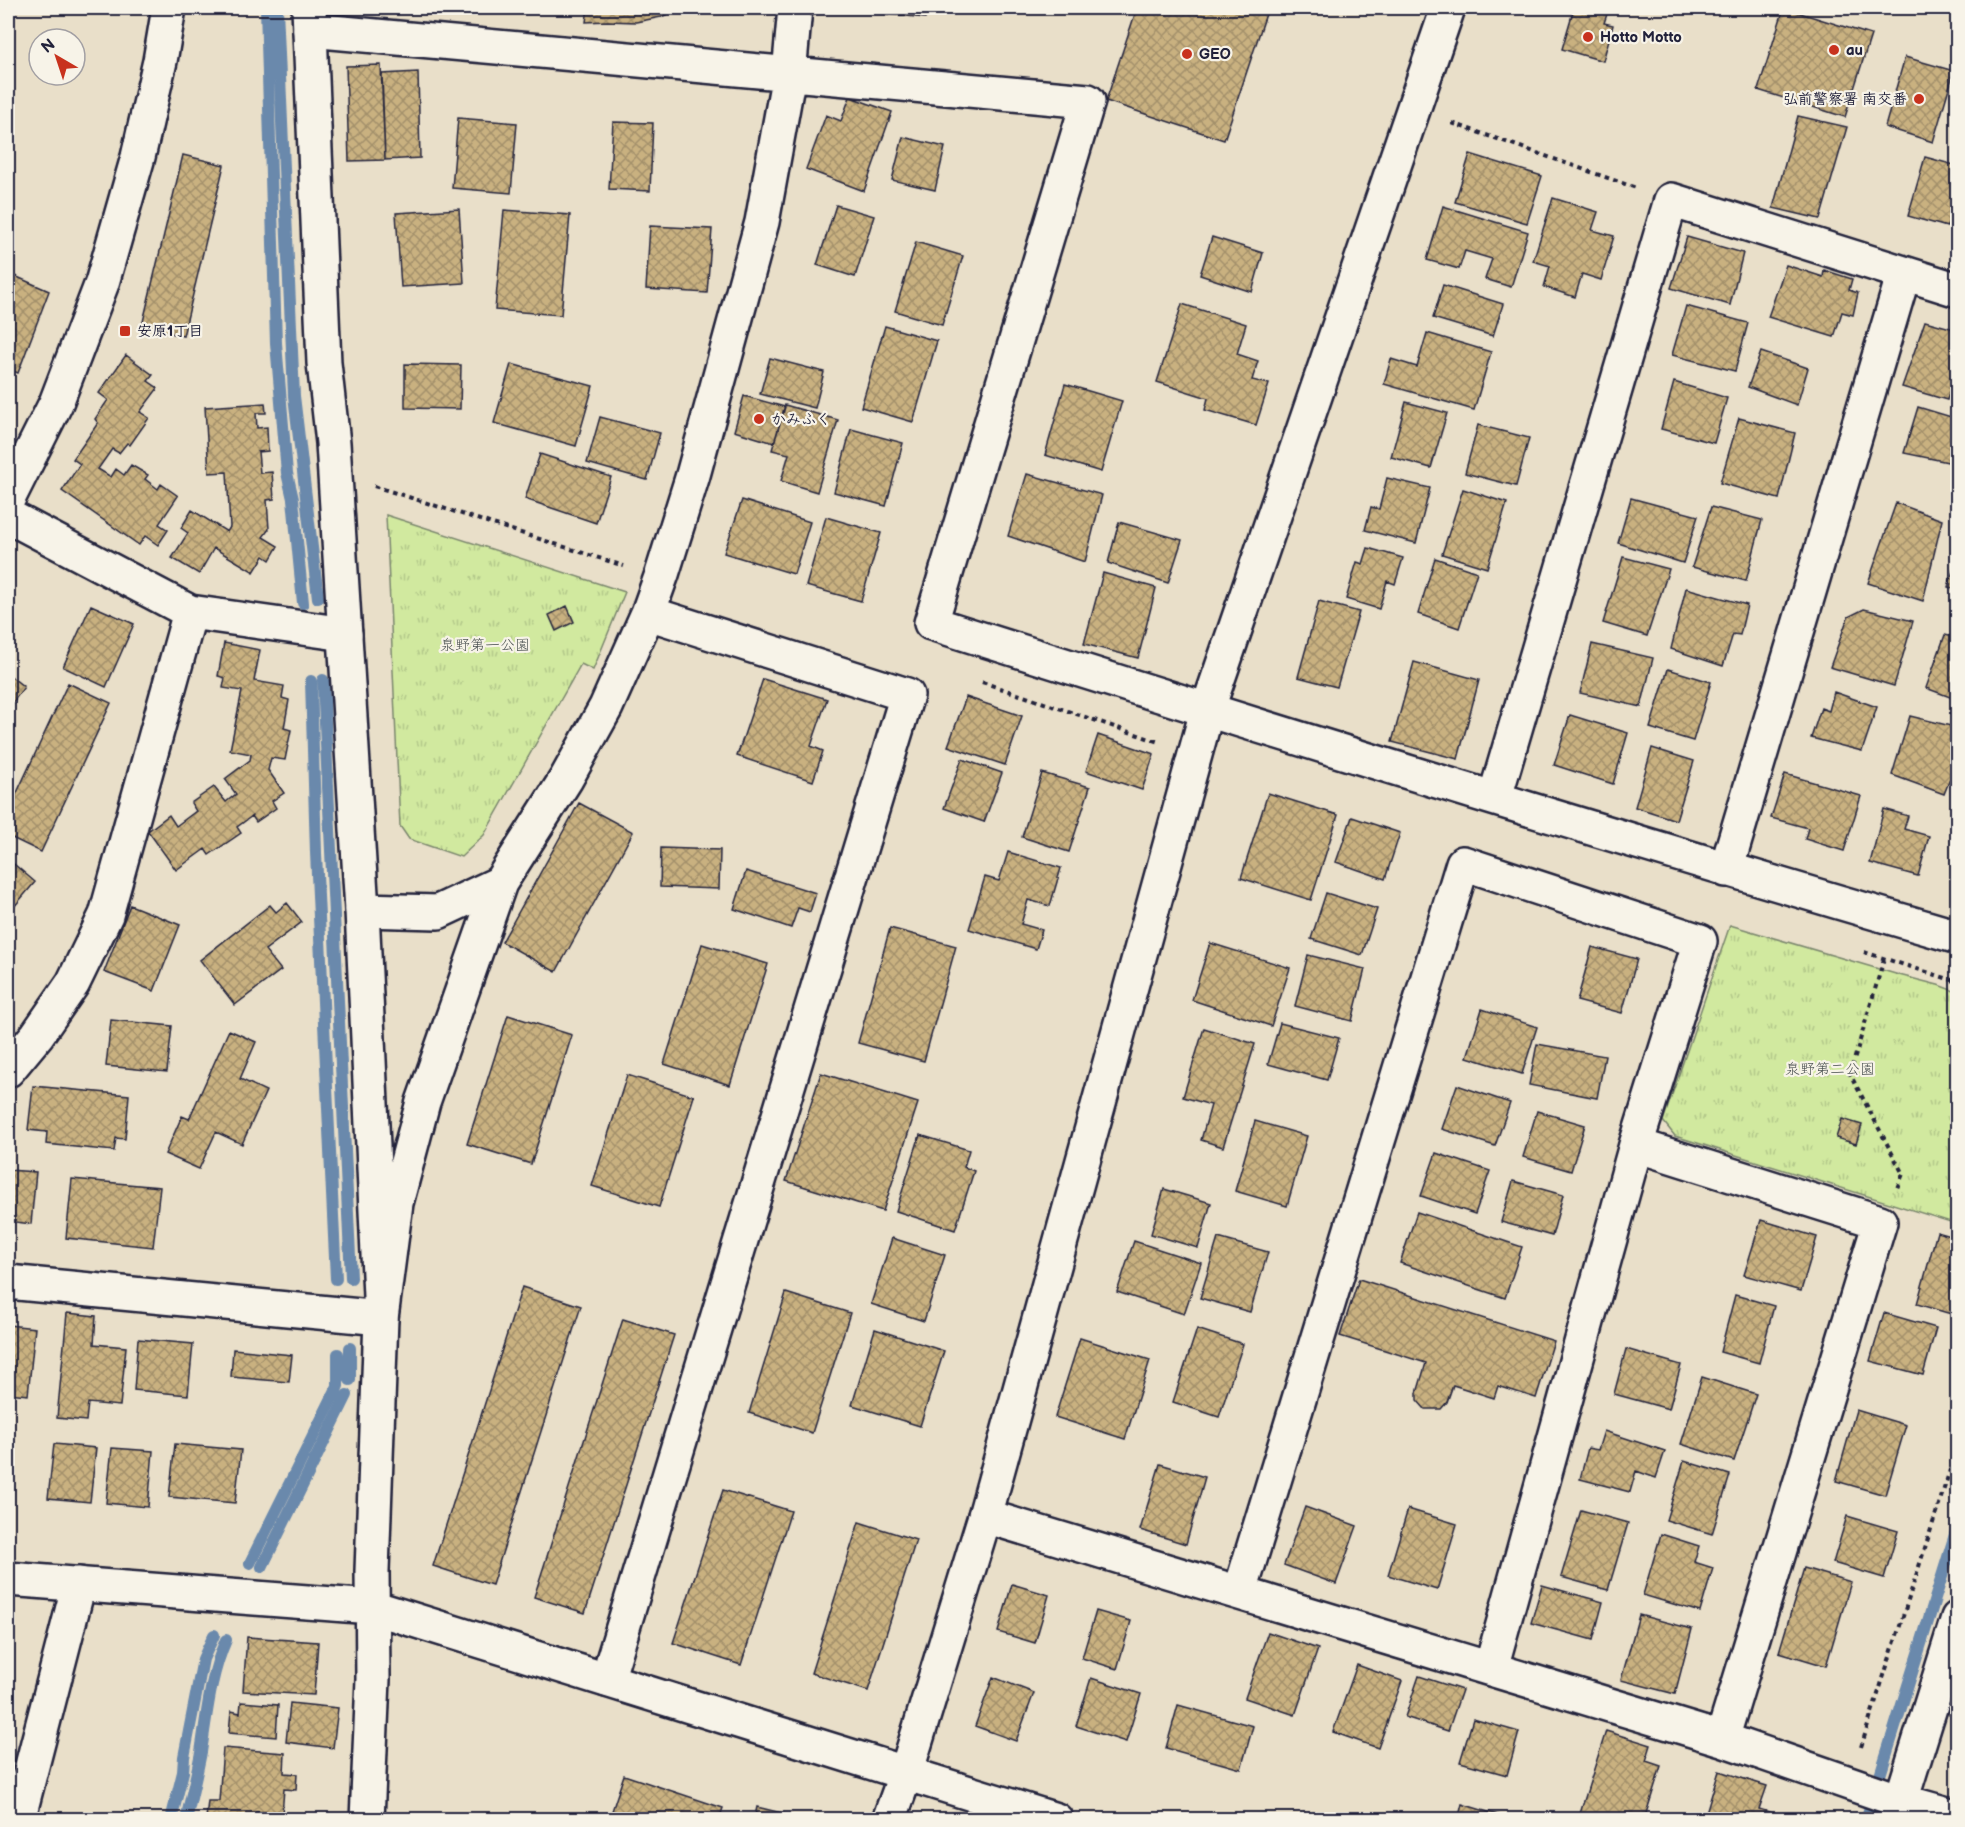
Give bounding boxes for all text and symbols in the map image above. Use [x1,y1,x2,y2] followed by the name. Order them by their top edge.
[27,27,87,87] north arrow
[1600,28,1682,47] place label: Hotto Motto
[1581,30,1595,44] marker: Hotto Motto
[38,35,59,58] text: N
[1846,41,1863,60] place label: au
[1827,43,1841,57] marker: au
[1199,45,1231,64] place label: GEO
[1180,47,1194,61] marker: GEO
[1783,90,1907,109] place label: 弘前警察署 南交番
[1912,92,1926,106] marker: 弘前警察署 南交番
[137,322,203,341] place label: 安原1丁目
[118,324,132,338] marker: 安原1丁目
[771,410,831,429] place label: かみふく
[752,412,766,426] marker: かみふく
[440,636,530,655] park label: 泉野第一公園
[1785,1060,1875,1079] park label: 泉野第二公園

